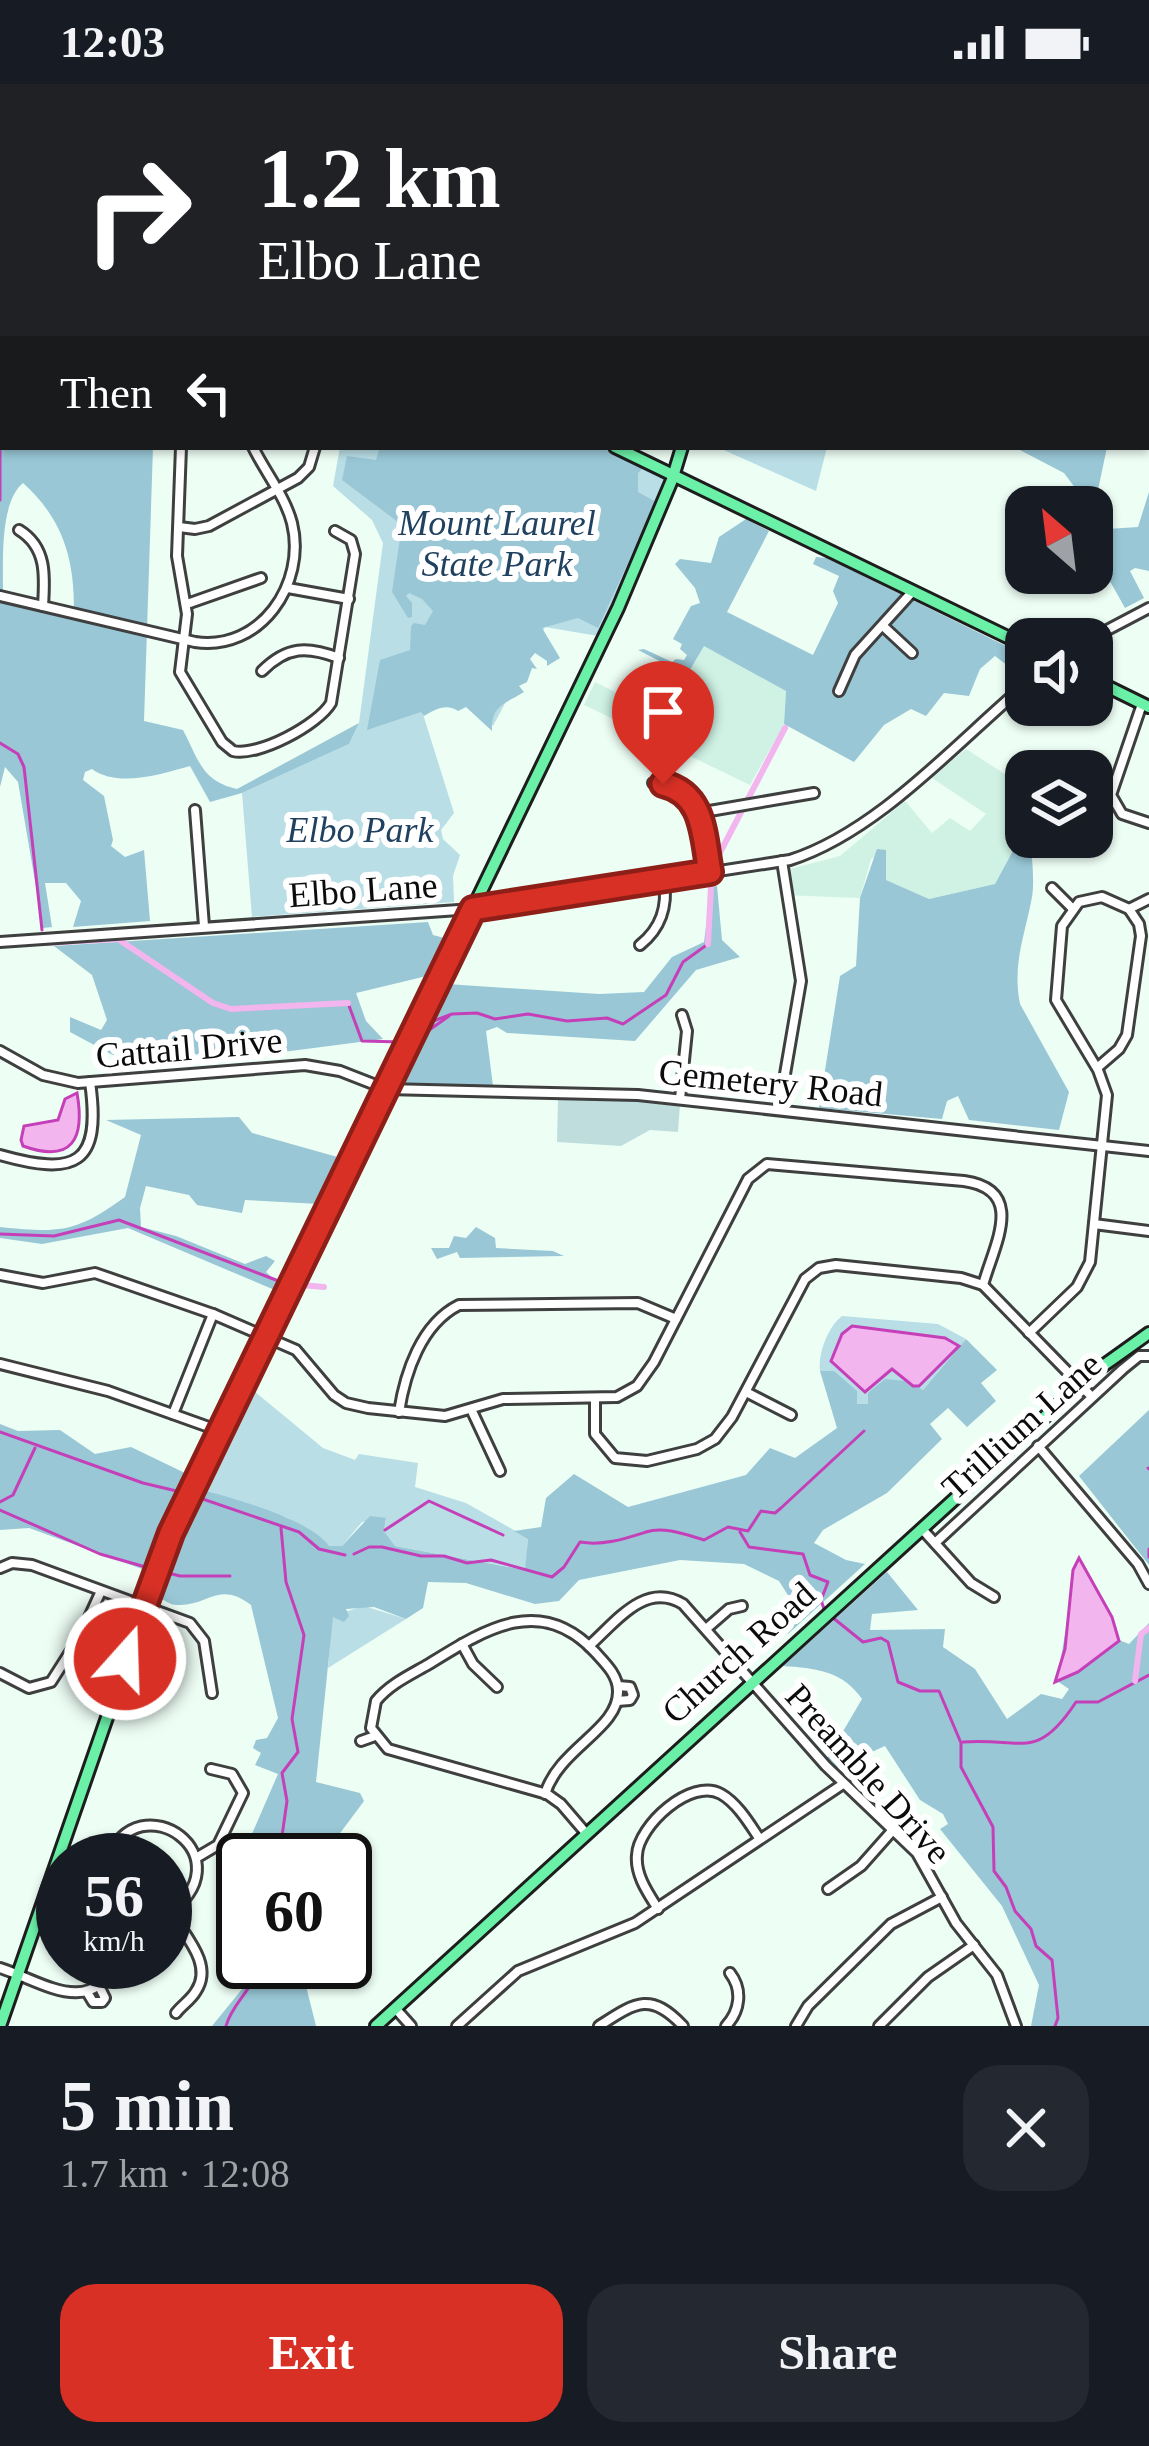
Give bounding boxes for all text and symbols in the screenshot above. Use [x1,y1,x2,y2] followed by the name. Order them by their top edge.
[60,17,165,67] text: 12:03
[60,132,216,288] icon: right
[258,132,501,225] text: 1.2 km
[258,231,481,291] text: Elbo Lane
[176,360,242,426] icon: left
[60,368,152,418] text: Then
[1005,486,1113,594] north arrow
[1005,486,1113,858] map controls
[397,503,596,584] park label: Mount Laurel State Park
[1005,618,1113,726] button: sound
[612,661,714,784] pin
[630,679,696,745] icon: arrive
[1005,750,1113,858] button: layers
[286,810,435,850] park label: Elbo Park
[287,865,439,915] street label: Elbo Lane
[94,1020,284,1076] street label: Cattail Drive
[657,1051,885,1115] street label: Cemetery Road
[934,1344,1109,1507] street label: Trillium Lane
[654,1574,823,1731] street label: Church Road
[62,1596,188,1722] position arrow
[777,1676,959,1871] street label: Preamble Drive
[216,1833,372,1989] speed limit sign: 60
[84,1863,144,1929] text: 56
[83,1924,145,1957] text: km/h
[963,2065,1089,2191] button: close
[60,2066,234,2146] text: 5 min
[60,2152,290,2195] text: 1.7 km · 12:08
[60,2284,563,2422] button: Exit
[587,2284,1089,2422] button: Share

